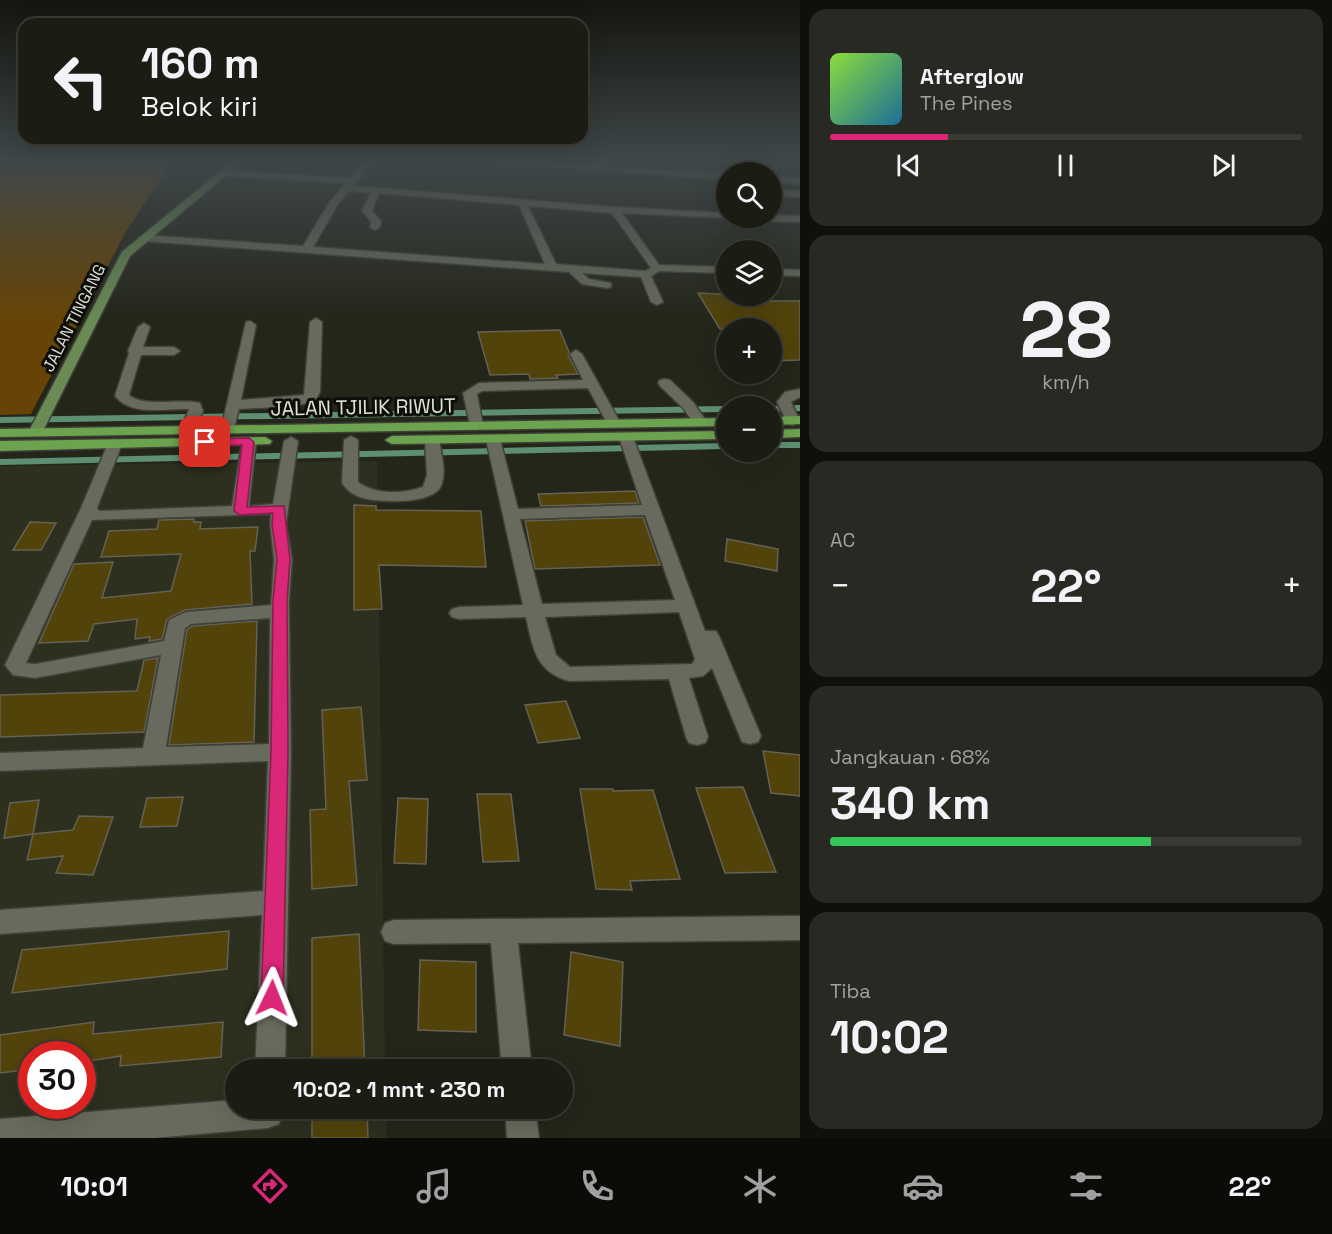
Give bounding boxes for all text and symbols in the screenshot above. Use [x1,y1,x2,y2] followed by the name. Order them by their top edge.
[141,37,260,90] text: 160 m
[42,42,120,120] icon: left
[920,62,1024,90] text: Afterglow
[141,89,258,124] text: Belok kiri
[920,90,1013,116] text: The Pines
[892,149,925,182] icon: previous
[1049,149,1082,182] icon: pause
[1207,149,1240,182] icon: next
[716,162,782,462] map controls
[716,162,782,228] button: search
[716,240,782,306] button: layers
[38,261,110,375] street label: JALAN TINGANG
[1019,280,1113,380] text: 28
[716,318,782,384] button: +
[1042,369,1090,395] text: km/h
[270,392,456,422] street label: JALAN TJILIK RIWUT
[716,396,782,462] button: −
[179,416,230,467] pin
[188,425,221,458] icon: arrive
[830,527,855,553] text: AC
[1030,558,1102,615] text: 22°
[830,565,850,607] text: −
[1282,565,1302,607] text: +
[830,744,990,770] text: Jangkauan · 68%
[830,775,990,832] text: 340 km
[240,966,304,1030] position arrow
[830,978,871,1004] text: Tiba
[830,1009,949,1066] text: 10:02
[18,1041,96,1119] speed limit sign: 30
[293,1075,505,1103] text: 10:02 · 1 mnt · 230 m
[249,1165,291,1207] icon: directions
[413,1165,455,1207] icon: music
[576,1165,618,1207] icon: phone
[739,1165,781,1207] icon: climate
[902,1165,944,1207] icon: car
[1065,1165,1107,1207] icon: filters
[61,1169,128,1204] text: 10:01
[1229,1169,1271,1204] text: 22°

